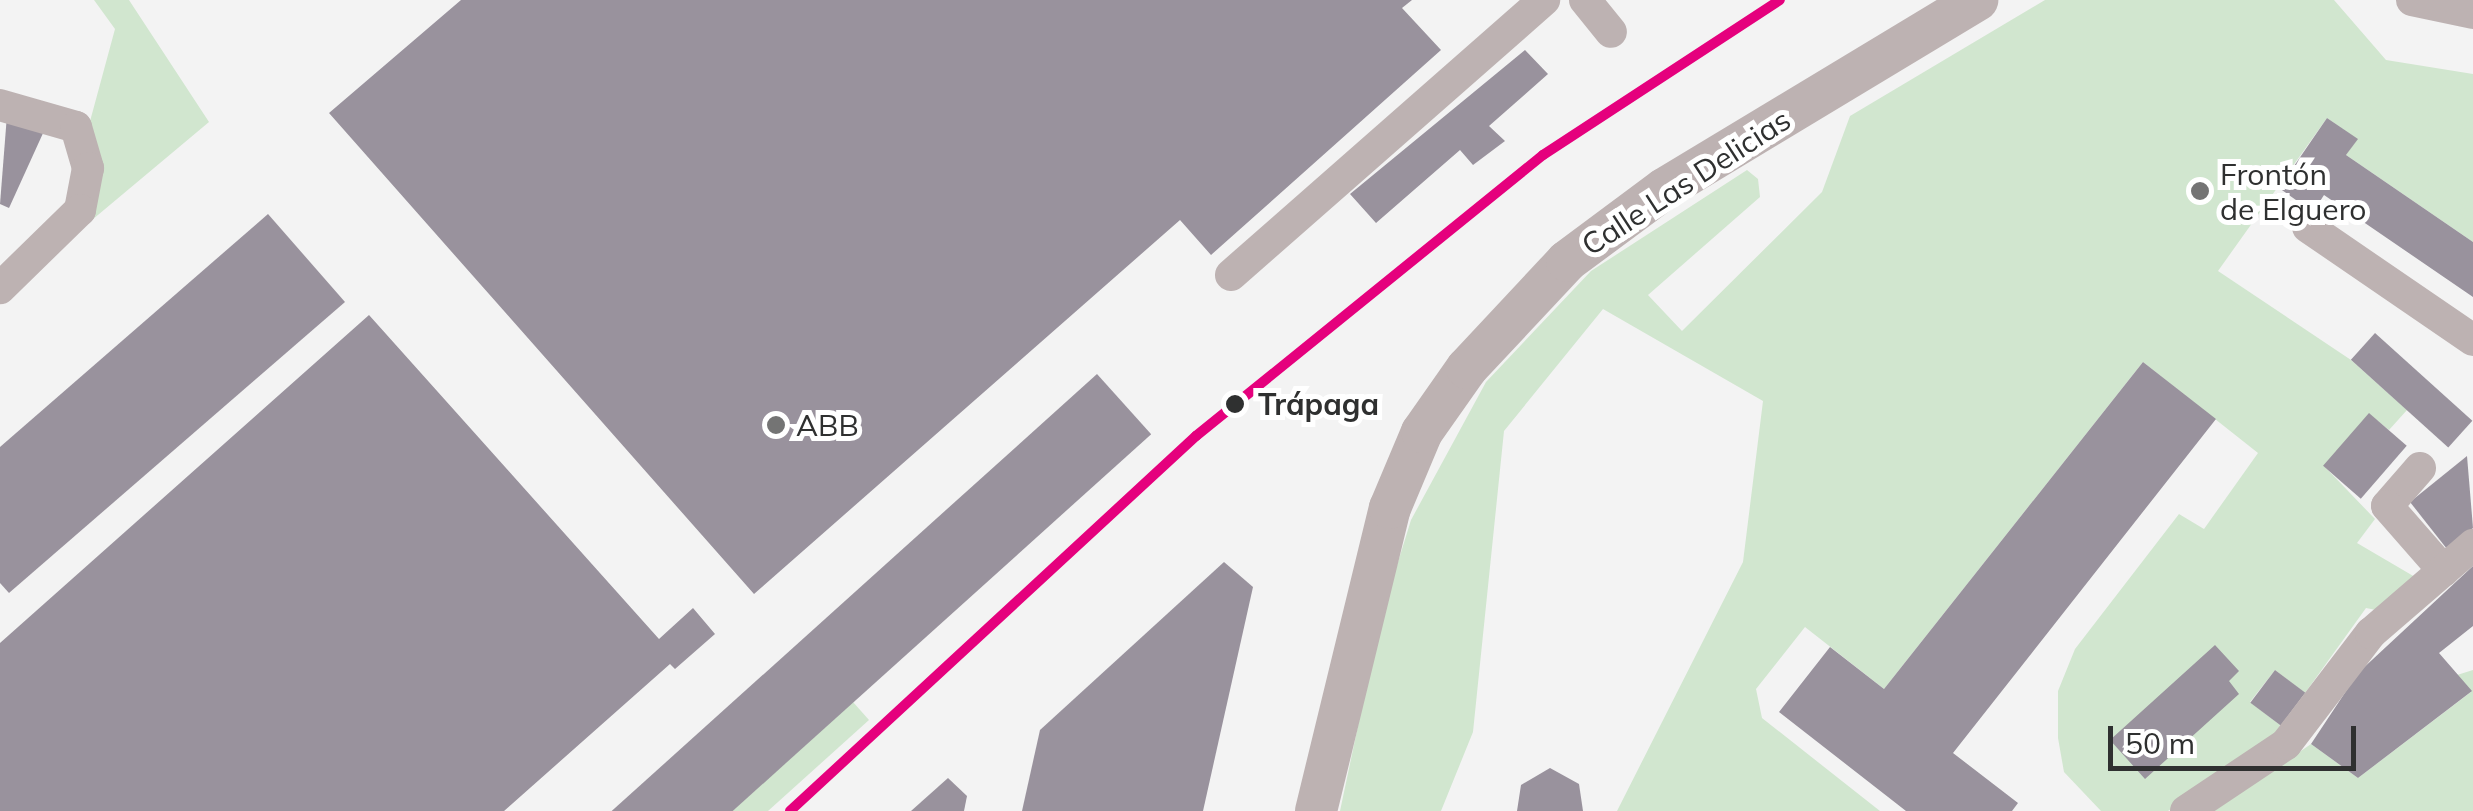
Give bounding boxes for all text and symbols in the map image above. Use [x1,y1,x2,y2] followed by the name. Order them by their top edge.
[1575,101,1797,263] street label: Calle Las Delicias
[2220,156,2366,226] place label: Frontón de Elguero
[2189,180,2211,202] marker: Frontón de Elguero
[1258,386,1379,422] place label: Trápaga
[1222,391,1248,417] marker: Trápaga
[796,407,859,443] place label: ABB
[765,414,787,436] marker: ABB
[2113,706,2360,768] scale bar
[2125,724,2195,762] text: 50 m

